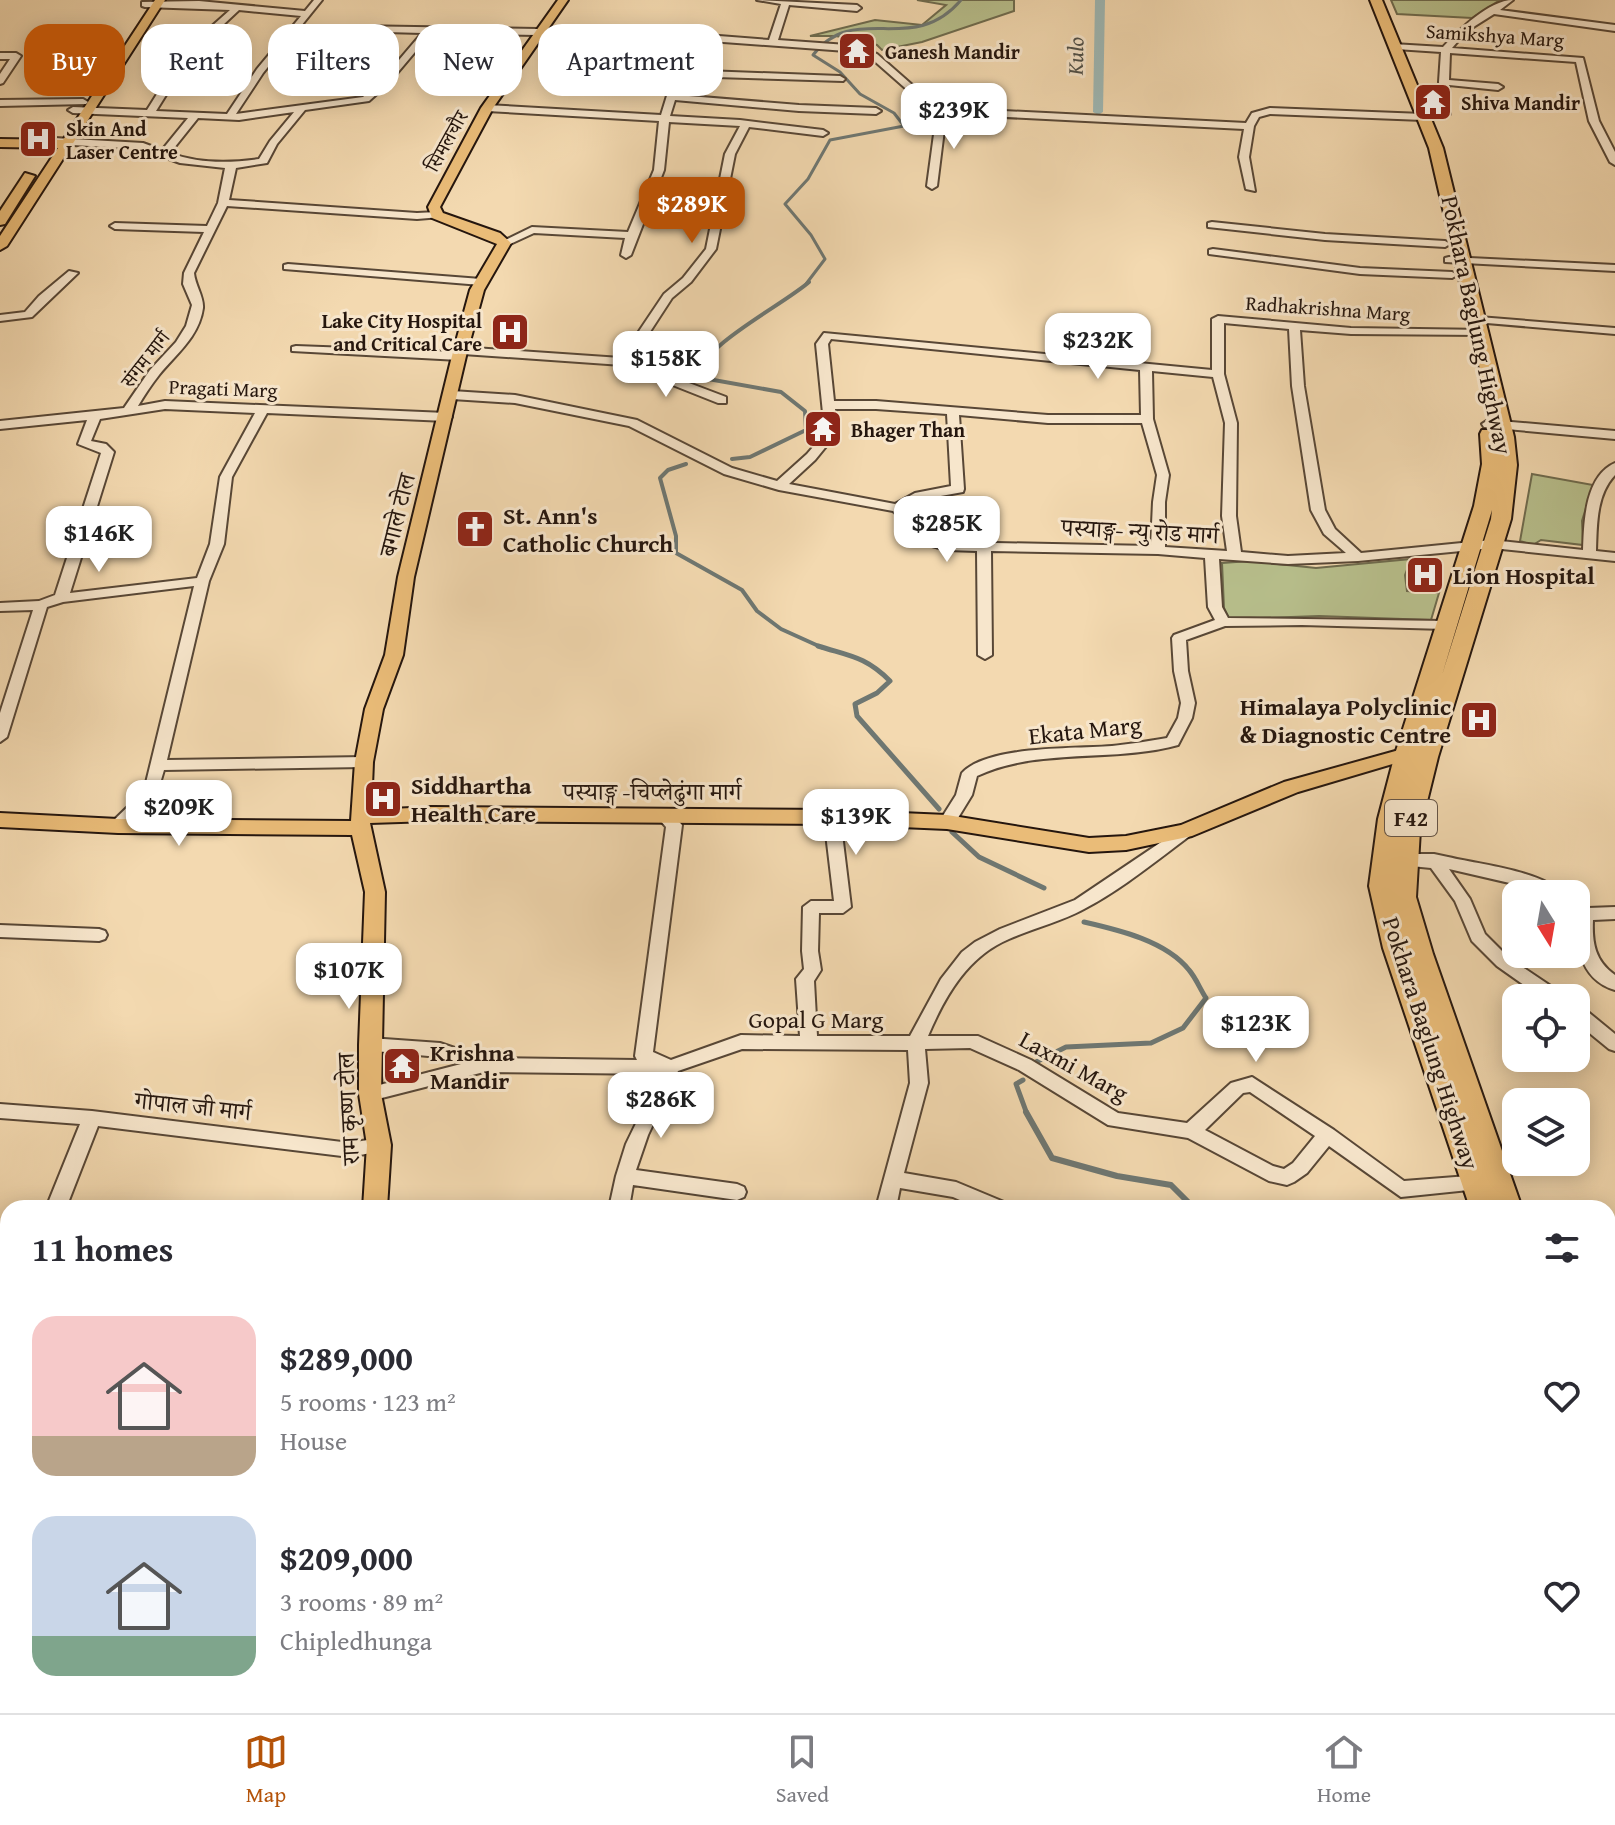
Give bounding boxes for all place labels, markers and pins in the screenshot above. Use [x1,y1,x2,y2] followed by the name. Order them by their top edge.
[836,30,878,72] temple icon: Ganesh Mandir
[885,37,1020,66] place label: Ganesh Mandir
[1412,81,1454,123] temple icon: Shiva Mandir
[898,83,1010,151] pin: $239K
[1461,88,1580,117] place label: Shiva Mandir
[66,114,178,166] place label: Skin And Laser Centre
[17,118,59,160] hospital icon: Skin And Laser Centre
[636,177,748,245] pin: $289K
[322,306,482,358] place label: Lake City Hospital and Critical Care
[489,311,531,353] hospital icon: Lake City Hospital and Critical Care
[1042,313,1154,381] pin: $232K
[610,331,722,399] pin: $158K
[802,408,844,450] temple icon: Bhager Than
[851,415,965,444] place label: Bhager Than
[891,496,1003,564] pin: $285K
[503,498,673,561] place label: St. Ann's Catholic Church
[43,506,155,574] pin: $146K
[454,508,496,550] church icon: St. Ann's Catholic Church
[1404,554,1446,596] hospital icon: Lion Hospital
[1453,558,1595,593] place label: Lion Hospital
[1240,689,1451,752] place label: Himalaya Polyclinic & Diagnostic Centre
[1458,699,1500,741] hospital icon: Himalaya Polyclinic & Diagnostic Centre
[411,768,536,831] place label: Siddhartha Health Care
[362,778,404,820] hospital icon: Siddhartha Health Care
[123,780,235,848] pin: $209K
[800,789,912,857] pin: $139K
[293,943,405,1011] pin: $107K
[1200,996,1312,1064] pin: $123K
[430,1035,515,1098] place label: Krishna Mandir
[381,1045,423,1087] temple icon: Krishna Mandir
[605,1072,717,1140] pin: $286K

